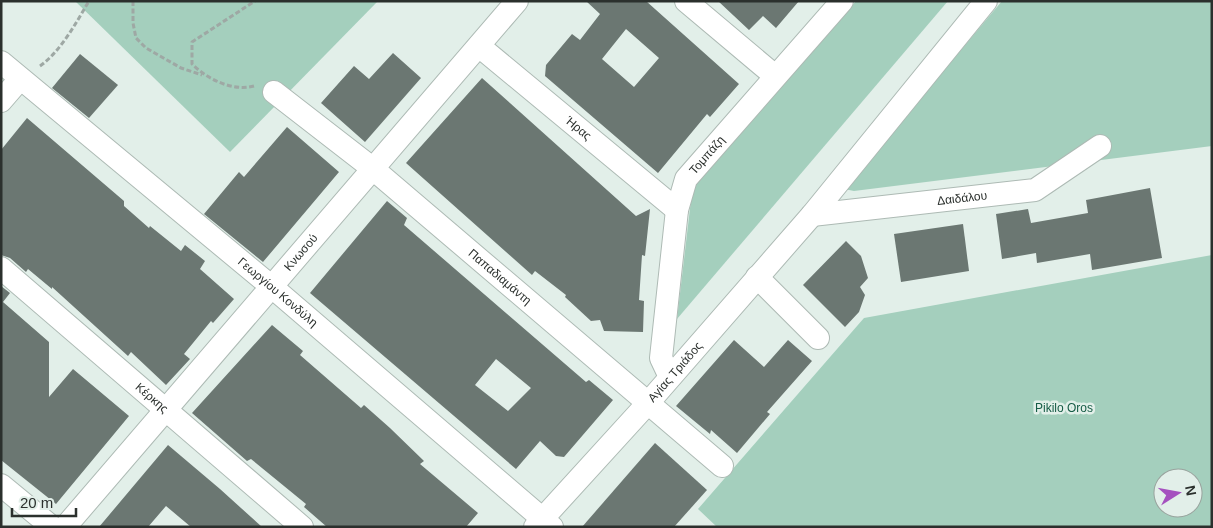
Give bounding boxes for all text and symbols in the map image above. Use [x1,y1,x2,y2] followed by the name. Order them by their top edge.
[562,113,594,143] street label: Ήρας
[686,133,728,177] street label: Τομπάζη
[936,188,988,208] street label: Δαιδάλου
[281,231,321,274] street label: Κνωσού
[466,246,534,308] street label: Παπαδιαμάντη
[235,255,320,330] street label: Γεωργίου Κονδύλη
[645,339,705,405] street label: Αγίας Τριάδος
[133,380,171,416] street label: Κέρκης
[1035,401,1093,415] park label: Pikilo Oros
[1153,468,1203,518] north arrow
[1182,484,1200,497] text: N
[12,486,76,518] scale bar
[20,494,53,511] text: 20 m

